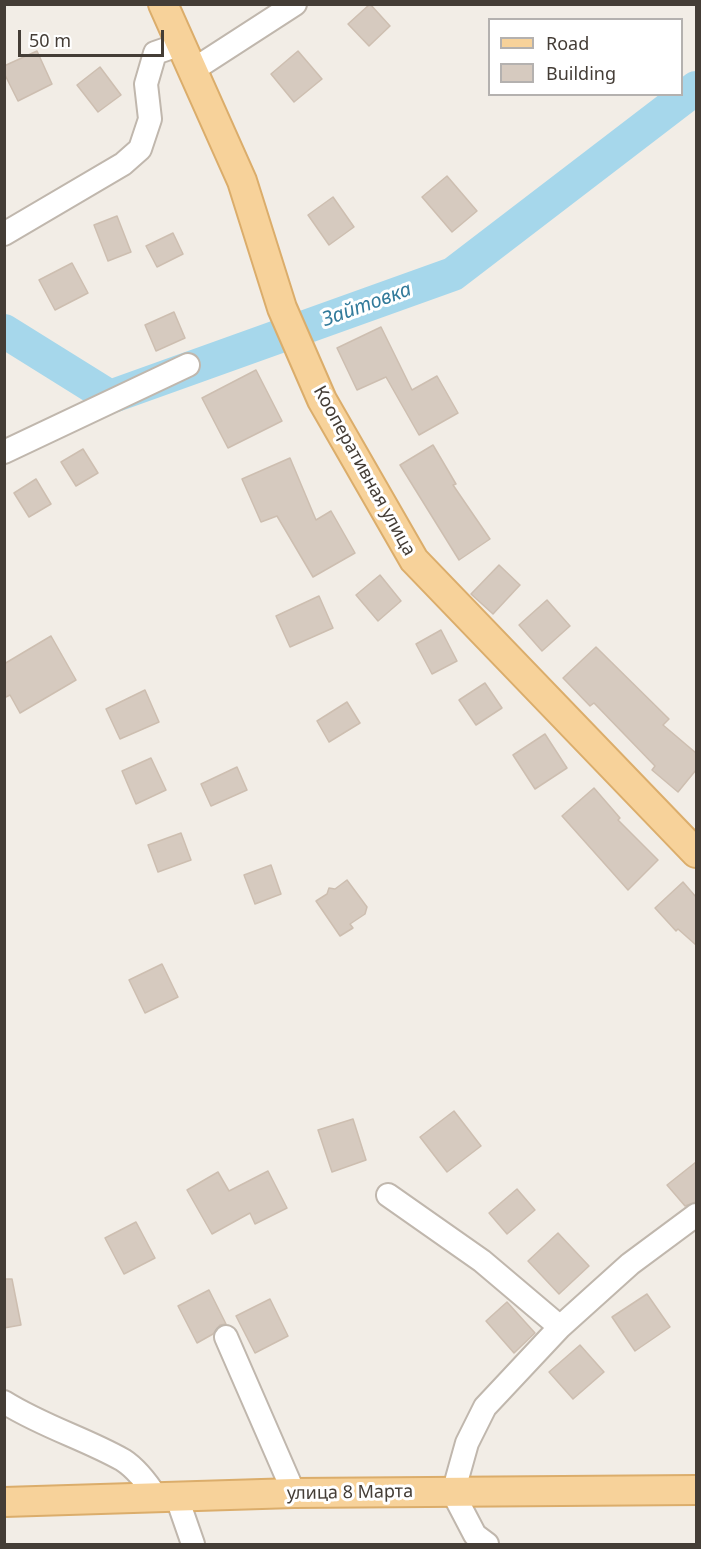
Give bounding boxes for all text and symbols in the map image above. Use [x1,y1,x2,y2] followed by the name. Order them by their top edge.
[21,18,166,56] scale bar
[488,18,683,96] legend
[29,28,71,52] text: 50 m
[546,31,589,55] text: Road
[546,61,616,85] text: Building
[319,278,415,332] water label: Зайтовка
[308,382,420,560] street label: Кооперативная улица
[287,1481,413,1505] street label: улица 8 Марта

